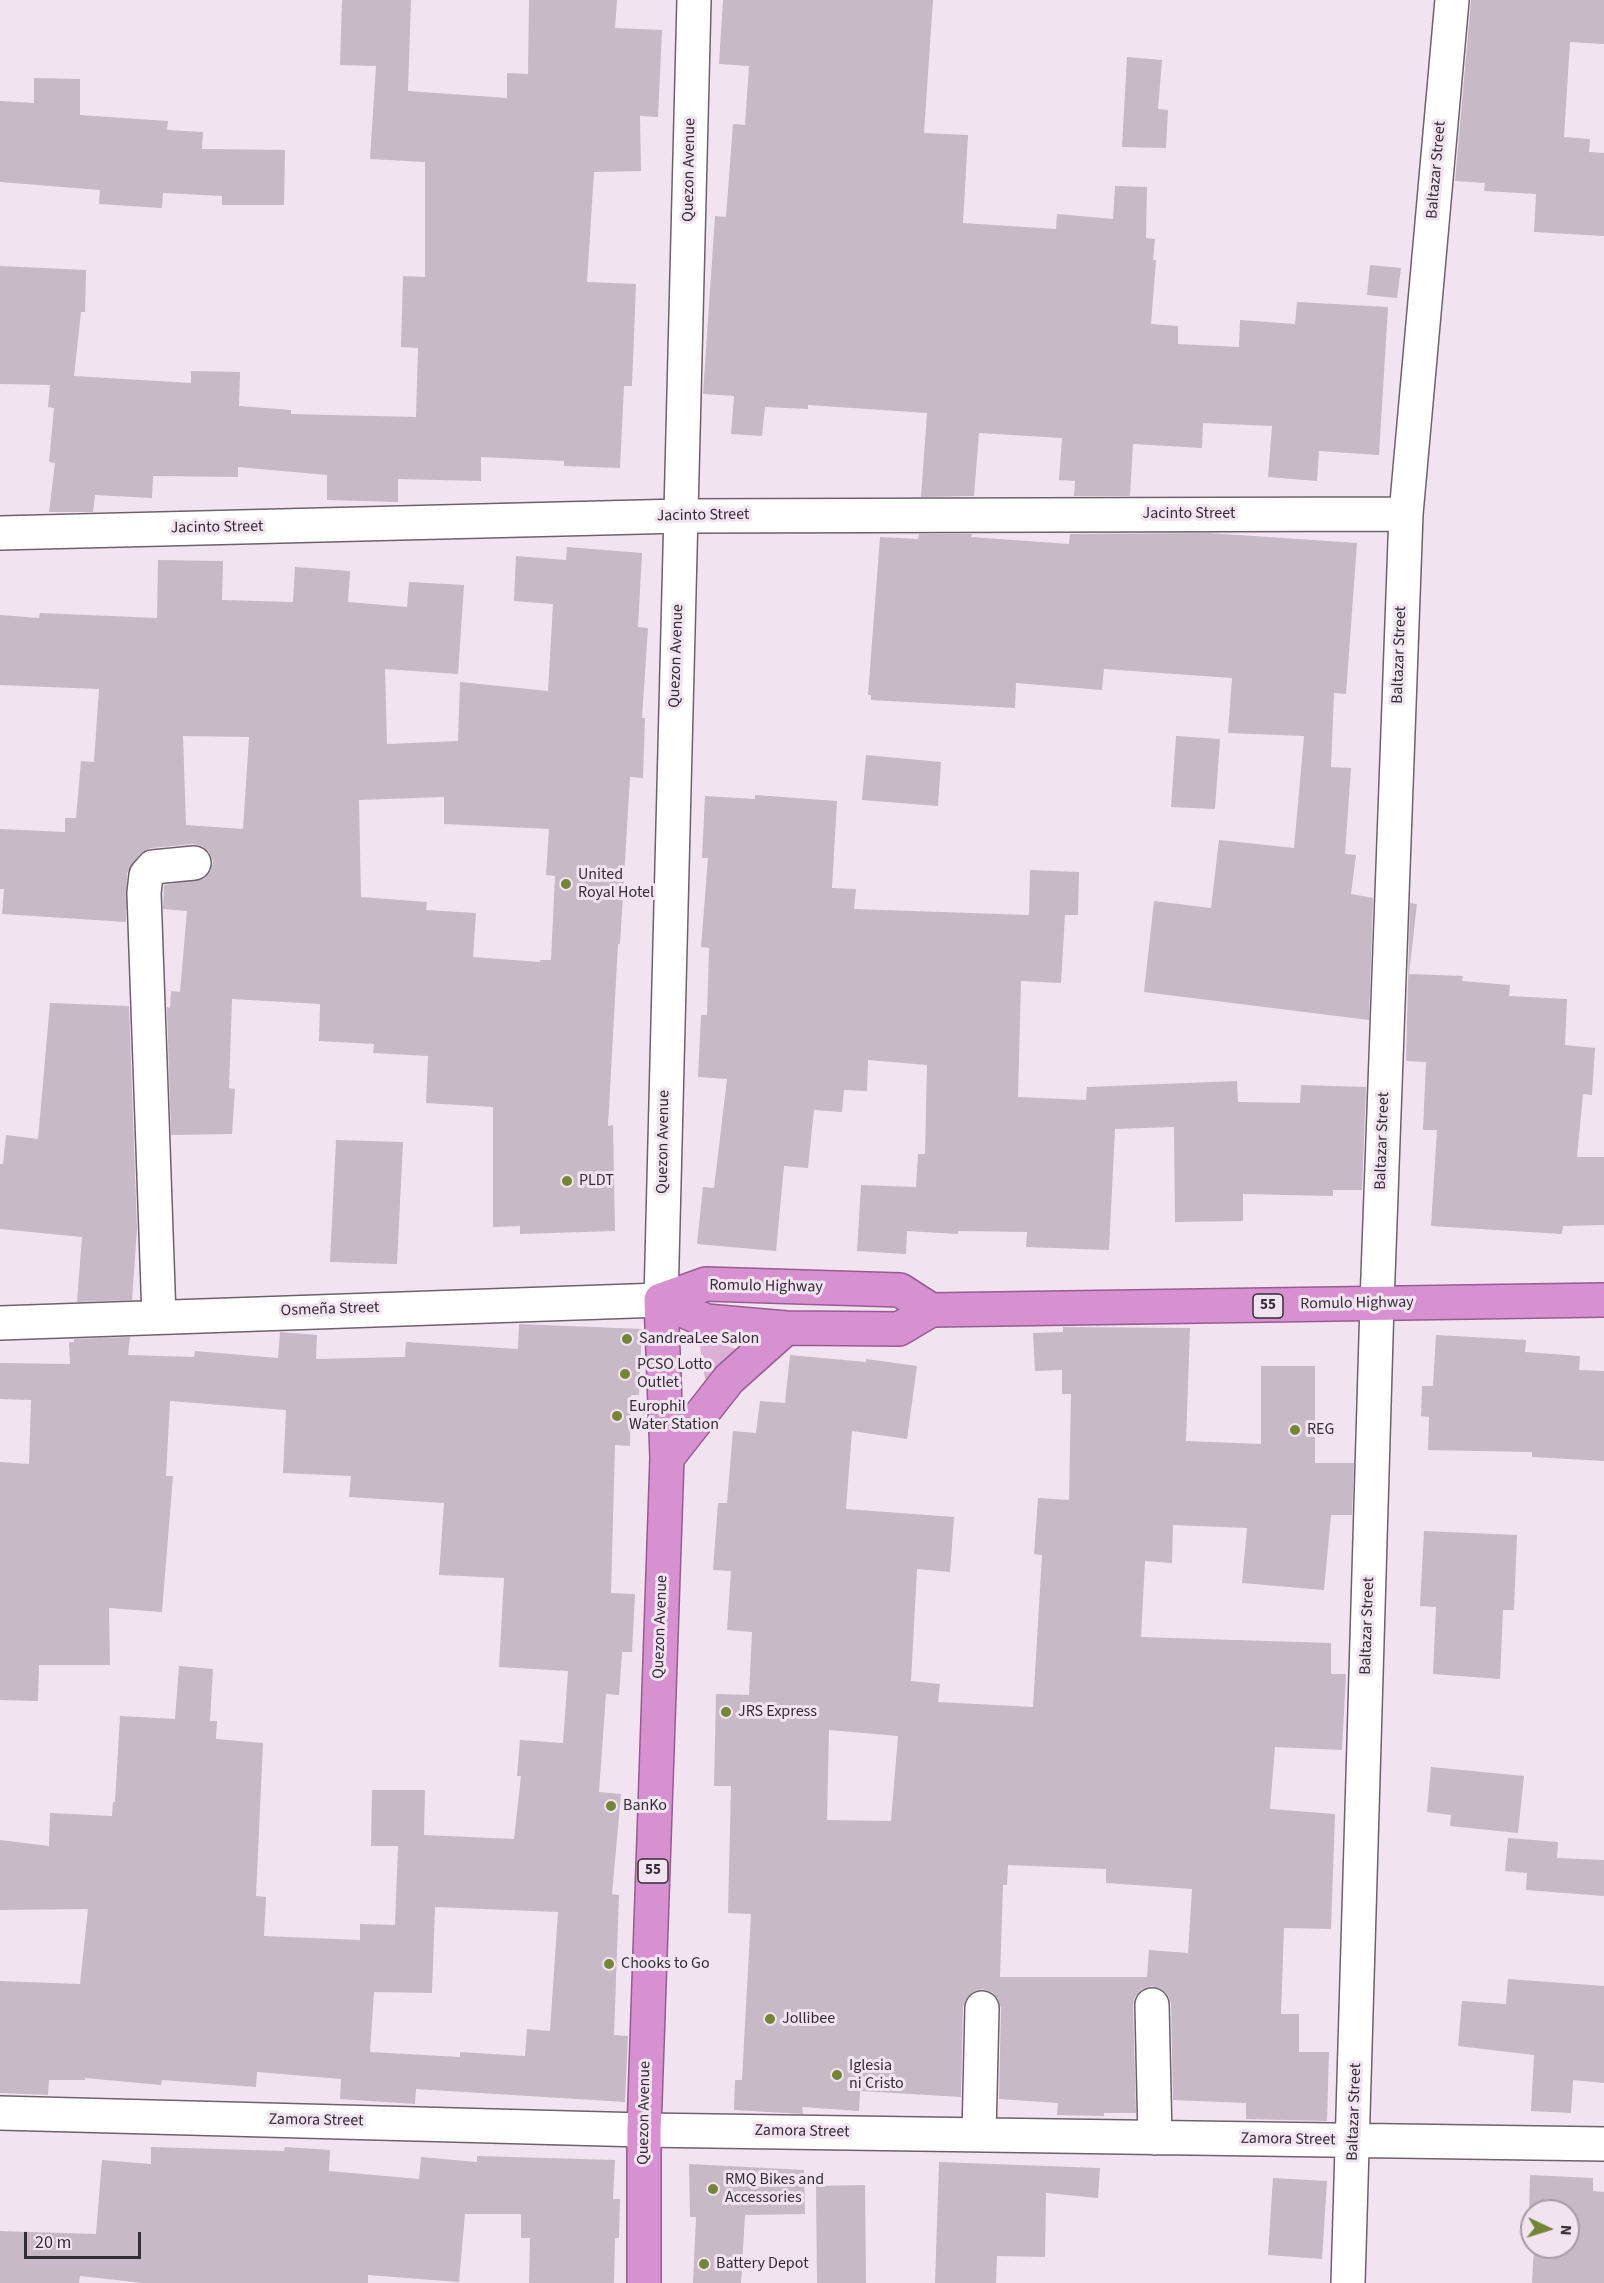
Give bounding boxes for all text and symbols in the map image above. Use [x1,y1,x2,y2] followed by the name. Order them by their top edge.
[679,118,701,222] street label: Quezon Avenue
[1423,120,1451,220] street label: Baltazar Street
[1143,504,1235,524] street label: Jacinto Street
[656,506,750,526] street label: Jacinto Street
[170,518,264,538] street label: Jacinto Street
[666,604,688,708] street label: Quezon Avenue
[1389,606,1411,704] street label: Baltazar Street
[578,865,654,903] place label: United Royal Hotel
[559,877,573,891] marker: United Royal Hotel
[653,1090,675,1194] street label: Quezon Avenue
[1372,1092,1394,1190] street label: Baltazar Street
[579,1171,614,1191] place label: PLDT
[560,1174,574,1188] marker: PLDT
[709,1276,823,1298] street label: Romulo Highway
[1300,1293,1414,1315] street label: Romulo Highway
[1253,1294,1283,1318] road number: 55
[280,1299,380,1321] street label: Osmeña Street
[639,1329,759,1349] place label: SandreaLee Salon
[620,1332,634,1346] marker: SandreaLee Salon
[637,1355,712,1393] place label: PCSO Lotto Outlet
[618,1367,632,1381] marker: PCSO Lotto Outlet
[629,1397,719,1435] place label: Europhil Water Station
[610,1409,624,1423] marker: Europhil Water Station
[1307,1420,1334,1440] place label: REG
[1288,1423,1302,1437] marker: REG
[650,1575,672,1679] street label: Quezon Avenue
[1357,1577,1379,1675] street label: Baltazar Street
[738,1702,817,1722] place label: JRS Express
[719,1705,733,1719] marker: JRS Express
[623,1796,667,1816] place label: BanKo
[604,1799,618,1813] marker: BanKo
[638,1859,668,1883] road number: 55
[621,1954,710,1974] place label: Chooks to Go
[602,1957,616,1971] marker: Chooks to Go
[782,2009,835,2029] place label: Jollibee
[763,2012,777,2026] marker: Jollibee
[849,2056,904,2094] place label: Iglesia ni Cristo
[634,2061,656,2165] street label: Quezon Avenue
[1344,2063,1366,2161] street label: Baltazar Street
[830,2068,844,2082] marker: Iglesia ni Cristo
[268,2111,364,2131] street label: Zamora Street
[754,2122,850,2142] street label: Zamora Street
[1240,2130,1336,2150] street label: Zamora Street
[725,2170,824,2208] place label: RMQ Bikes and Accessories
[706,2182,720,2196] marker: RMQ Bikes and Accessories
[1520,2199,1580,2259] north arrow
[27,2220,144,2258] scale bar
[1555,2224,1577,2236] text: N
[35,2230,71,2255] text: 20 m
[716,2254,809,2274] place label: Battery Depot
[697,2257,711,2271] marker: Battery Depot

